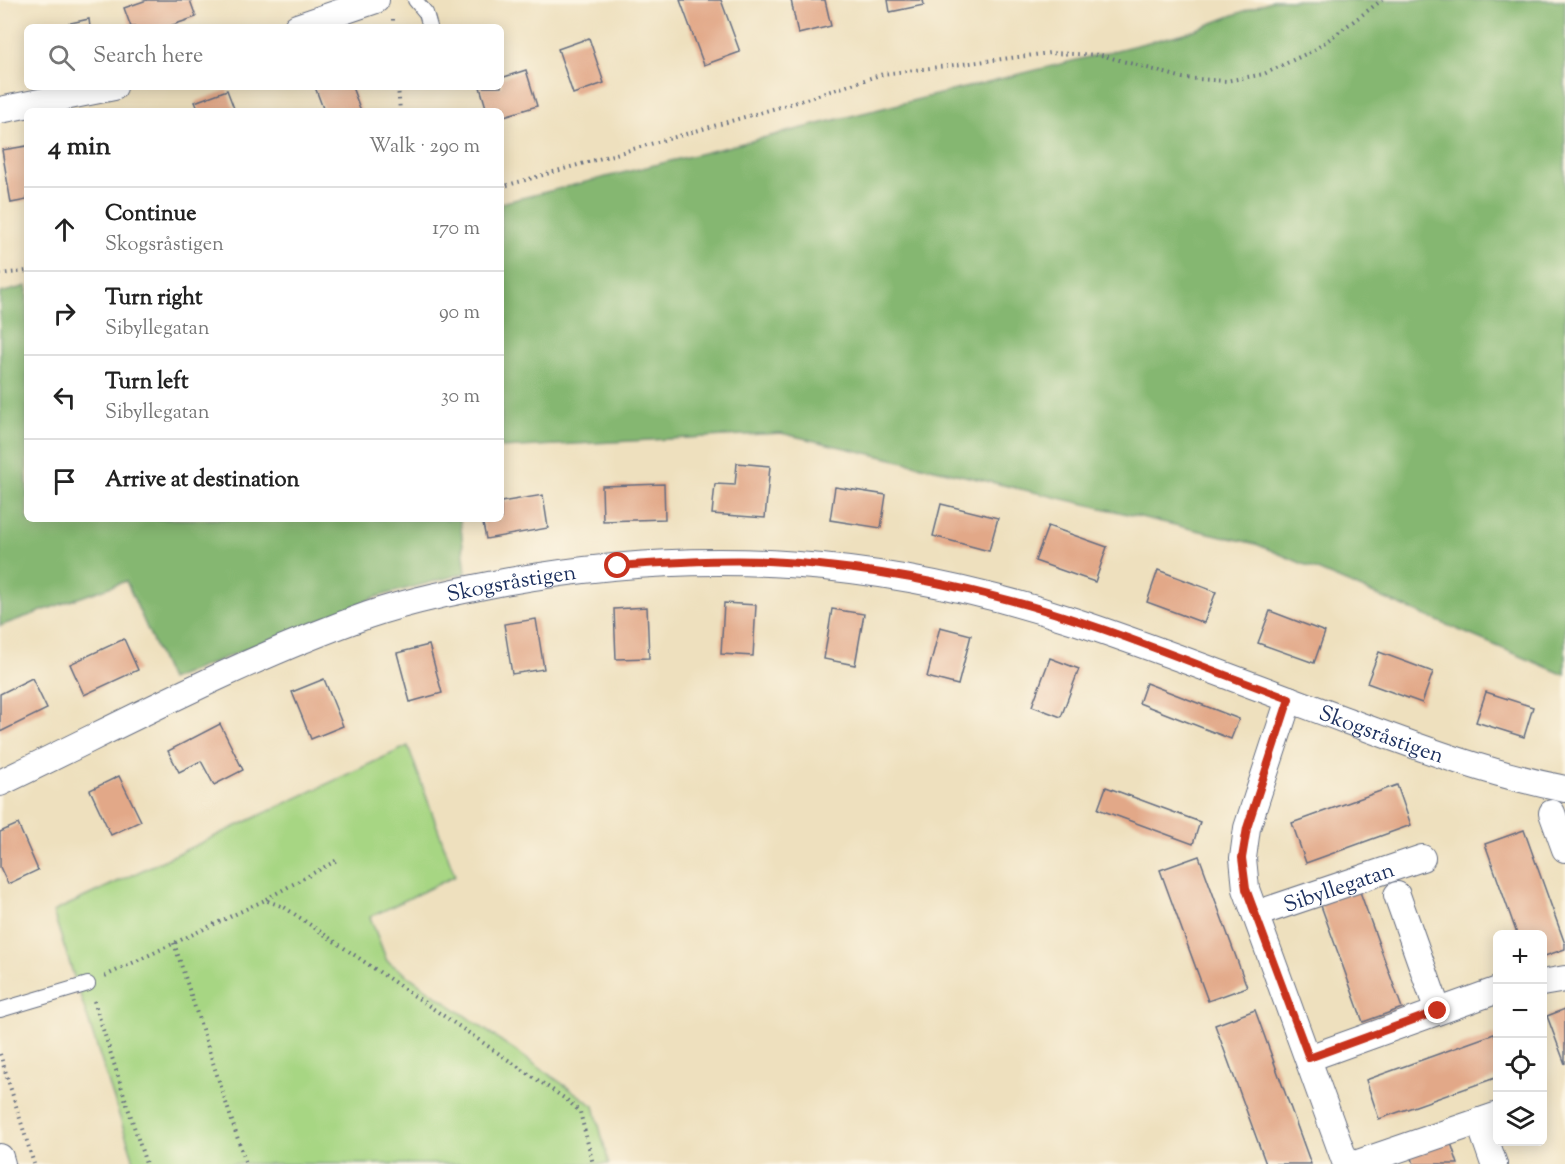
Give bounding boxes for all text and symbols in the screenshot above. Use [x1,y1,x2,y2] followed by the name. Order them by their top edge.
[24,24,504,90] search box
[45,41,78,74] icon: search
[93,41,203,73] text: Search here
[48,129,111,166] text: 4 min
[369,133,480,162] text: Walk · 290 m
[105,199,196,231] text: Continue
[48,213,81,246] icon: ahead
[432,215,480,244] text: 170 m
[105,231,224,260] text: Skogsråstigen
[105,283,202,315] text: Turn right
[48,297,81,330] icon: right
[439,299,480,328] text: 90 m
[105,315,210,344] text: Sibyllegatan
[105,367,188,399] text: Turn left
[48,381,81,414] icon: left
[441,383,480,412] text: 30 m
[105,399,210,428] text: Sibyllegatan
[48,465,81,498] icon: arrive
[105,465,300,497] text: Arrive at destination
[604,552,630,578] route start
[444,558,578,612] street label: Skogsråstigen
[1314,699,1448,773] street label: Skogsråstigen
[1280,855,1399,923] street label: Sibyllegatan
[1493,930,1547,1146] map controls
[1493,930,1547,984] button: +
[1493,984,1547,1038] button: −
[1424,997,1450,1023] route end
[1493,1038,1547,1092] button: locate
[1493,1092,1547,1146] button: layers

